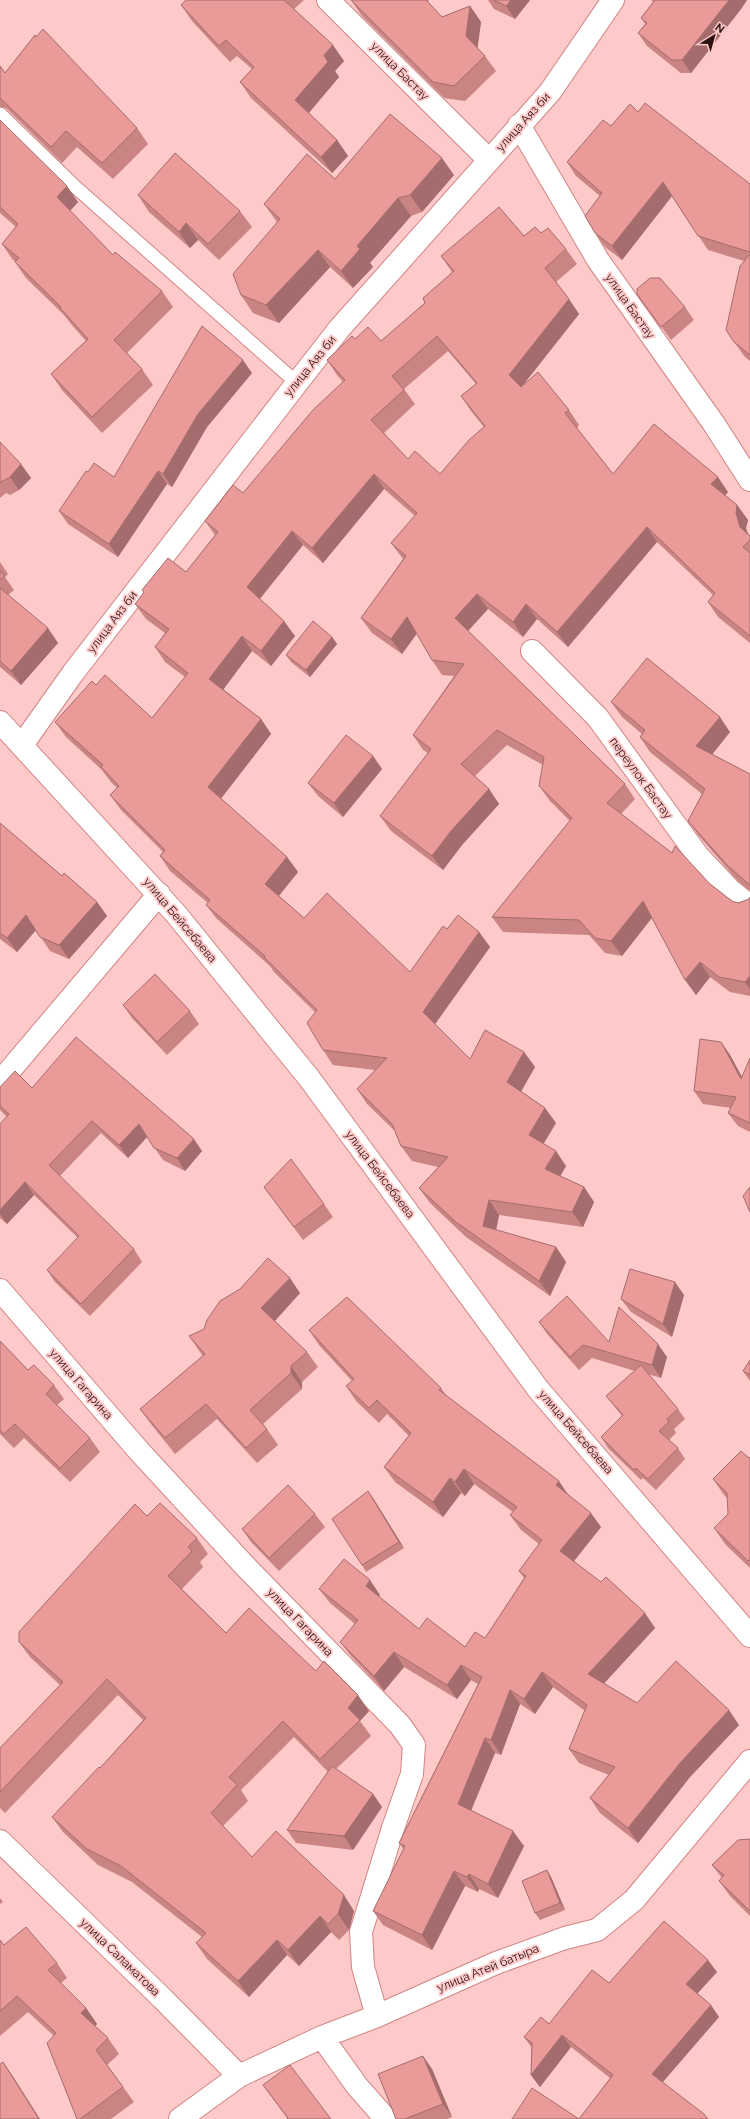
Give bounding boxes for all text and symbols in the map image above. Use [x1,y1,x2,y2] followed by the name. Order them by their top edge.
[694,16,734,56] north arrow
[712,21,727,36] text: N
[368,39,432,103] street label: улица Бастау
[493,90,553,154] street label: улица Аяз би
[602,271,658,342] street label: улица Бастау
[281,333,339,399] street label: улица Аяз би
[84,588,140,656] street label: улица Аяз би
[607,734,676,822] street label: переулок Бастау
[140,875,220,965] street label: улица Бейсебаева
[342,1127,418,1221] street label: улица Бейсебаева
[46,1346,116,1422] street label: улица Гагарина
[536,1387,616,1477] street label: улица Бейсебаева
[264,1585,336,1659] street label: улица Гагарина
[77,1915,163,1999] street label: улица Саламатова
[435,1941,541,1995] street label: улица Атей батыра

